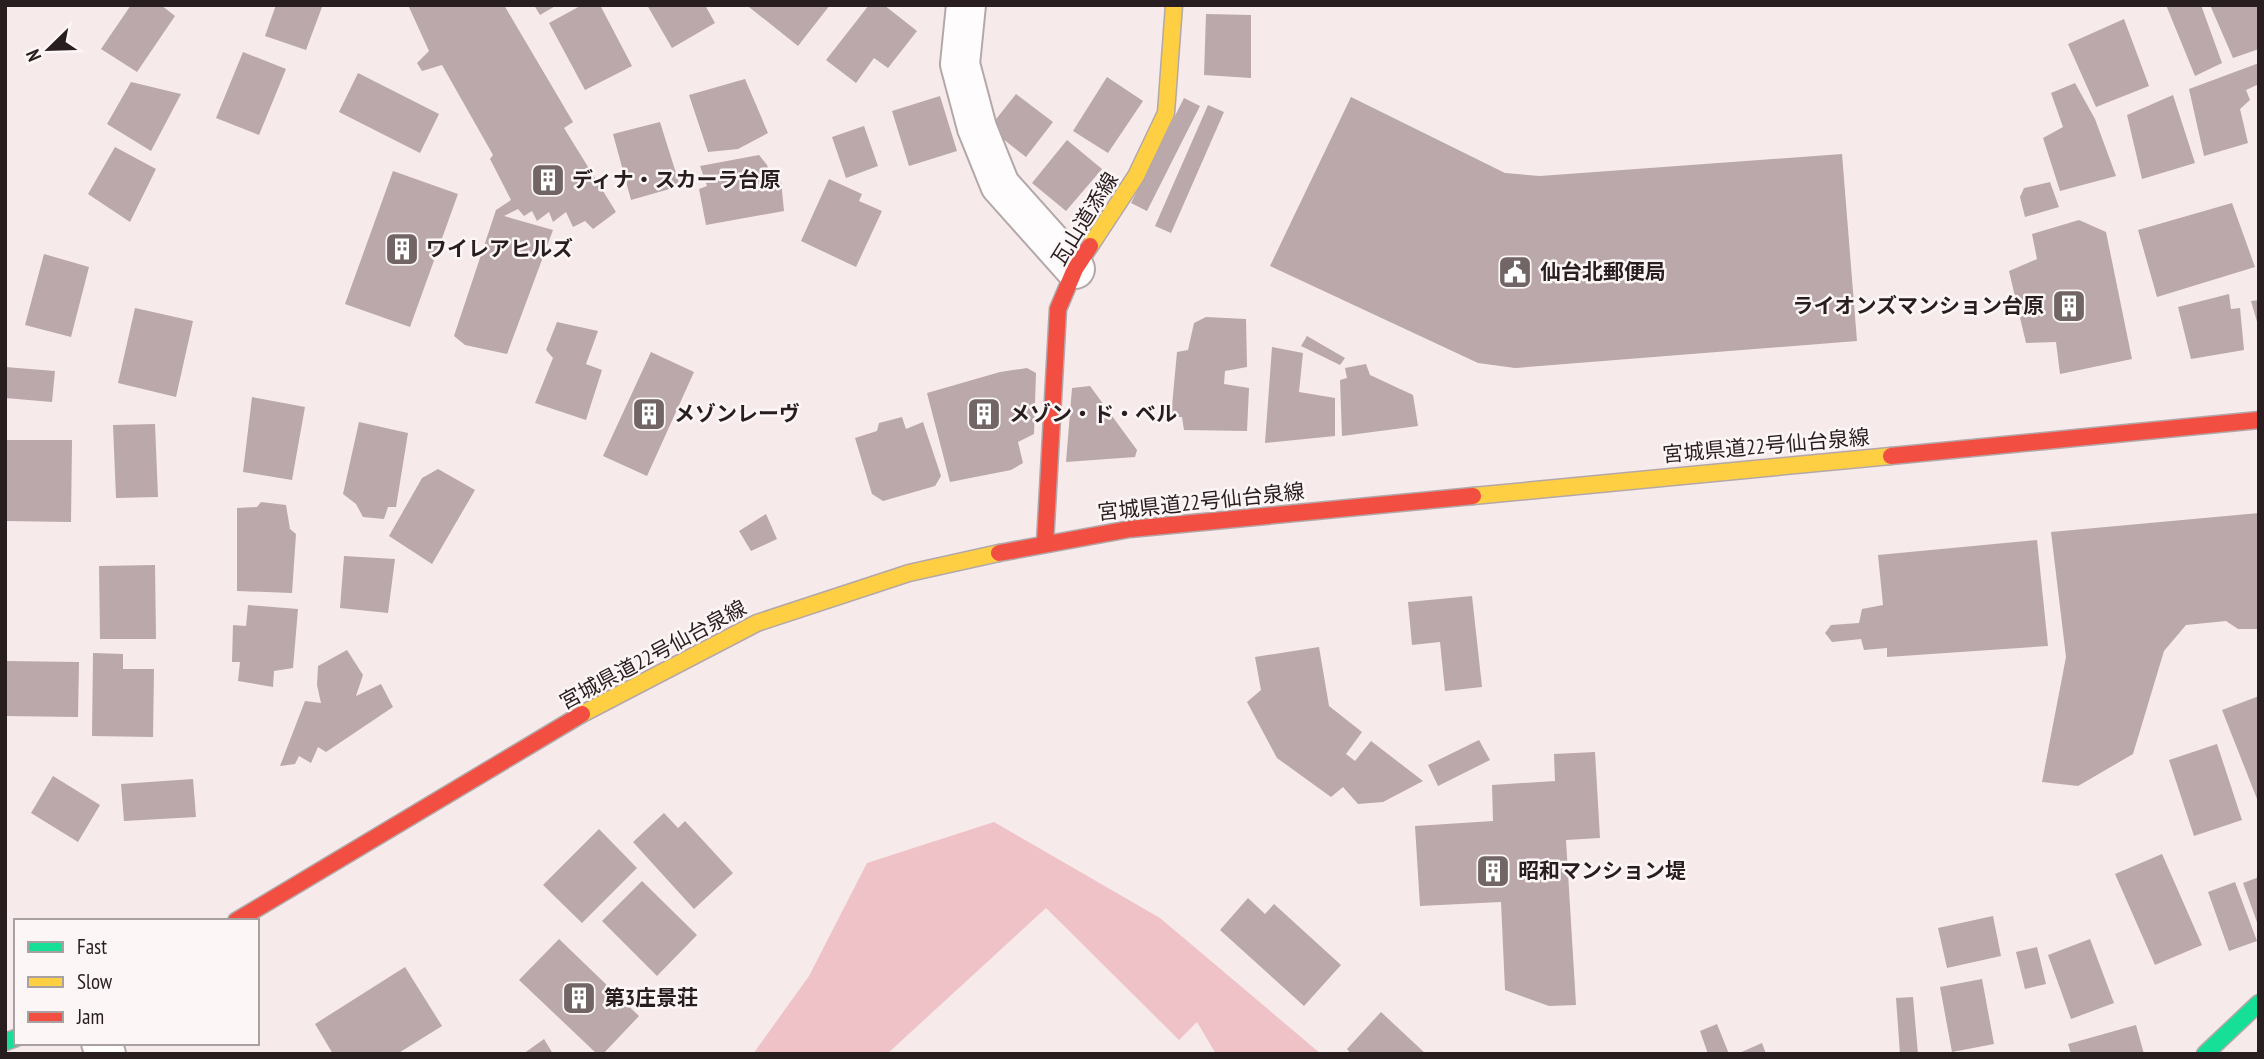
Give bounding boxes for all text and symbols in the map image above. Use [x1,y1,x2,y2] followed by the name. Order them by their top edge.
[14,14,84,84] north arrow
[20,46,46,65] text: N
[529,161,567,199] building icon: ディナ・スカーラ台原
[572,166,781,193] place label: ディナ・スカーラ台原
[1045,167,1124,270] street label: 瓦山道添線
[383,230,421,268] building icon: ワイレアヒルズ
[426,235,573,262] place label: ワイレアヒルズ
[1496,253,1534,291] public building icon: 仙台北郵便局
[1540,258,1666,285] place label: 仙台北郵便局
[2050,287,2088,325] building icon: ライオンズマンション台原
[1792,292,2044,319] place label: ライオンズマンション台原
[630,395,668,433] building icon: メゾンレーヴ
[965,395,1003,433] building icon: メゾン・ド・ベル
[674,400,800,427] place label: メゾンレーヴ
[1009,400,1177,427] place label: メゾン・ド・ベル
[1661,423,1871,468] street label: 宮城県道22号仙台泉線
[1096,477,1306,526] street label: 宮城県道22号仙台泉線
[555,594,751,715] street label: 宮城県道22号仙台泉線
[1474,852,1512,890] building icon: 昭和マンション堤
[1518,857,1686,884] place label: 昭和マンション堤
[14,919,259,1045] legend
[77,933,107,960] text: Fast
[77,968,113,995] text: Slow
[560,979,598,1017] building icon: 第3庄景荘
[604,984,698,1011] place label: 第3庄景荘
[76,1003,104,1030] text: Jam

